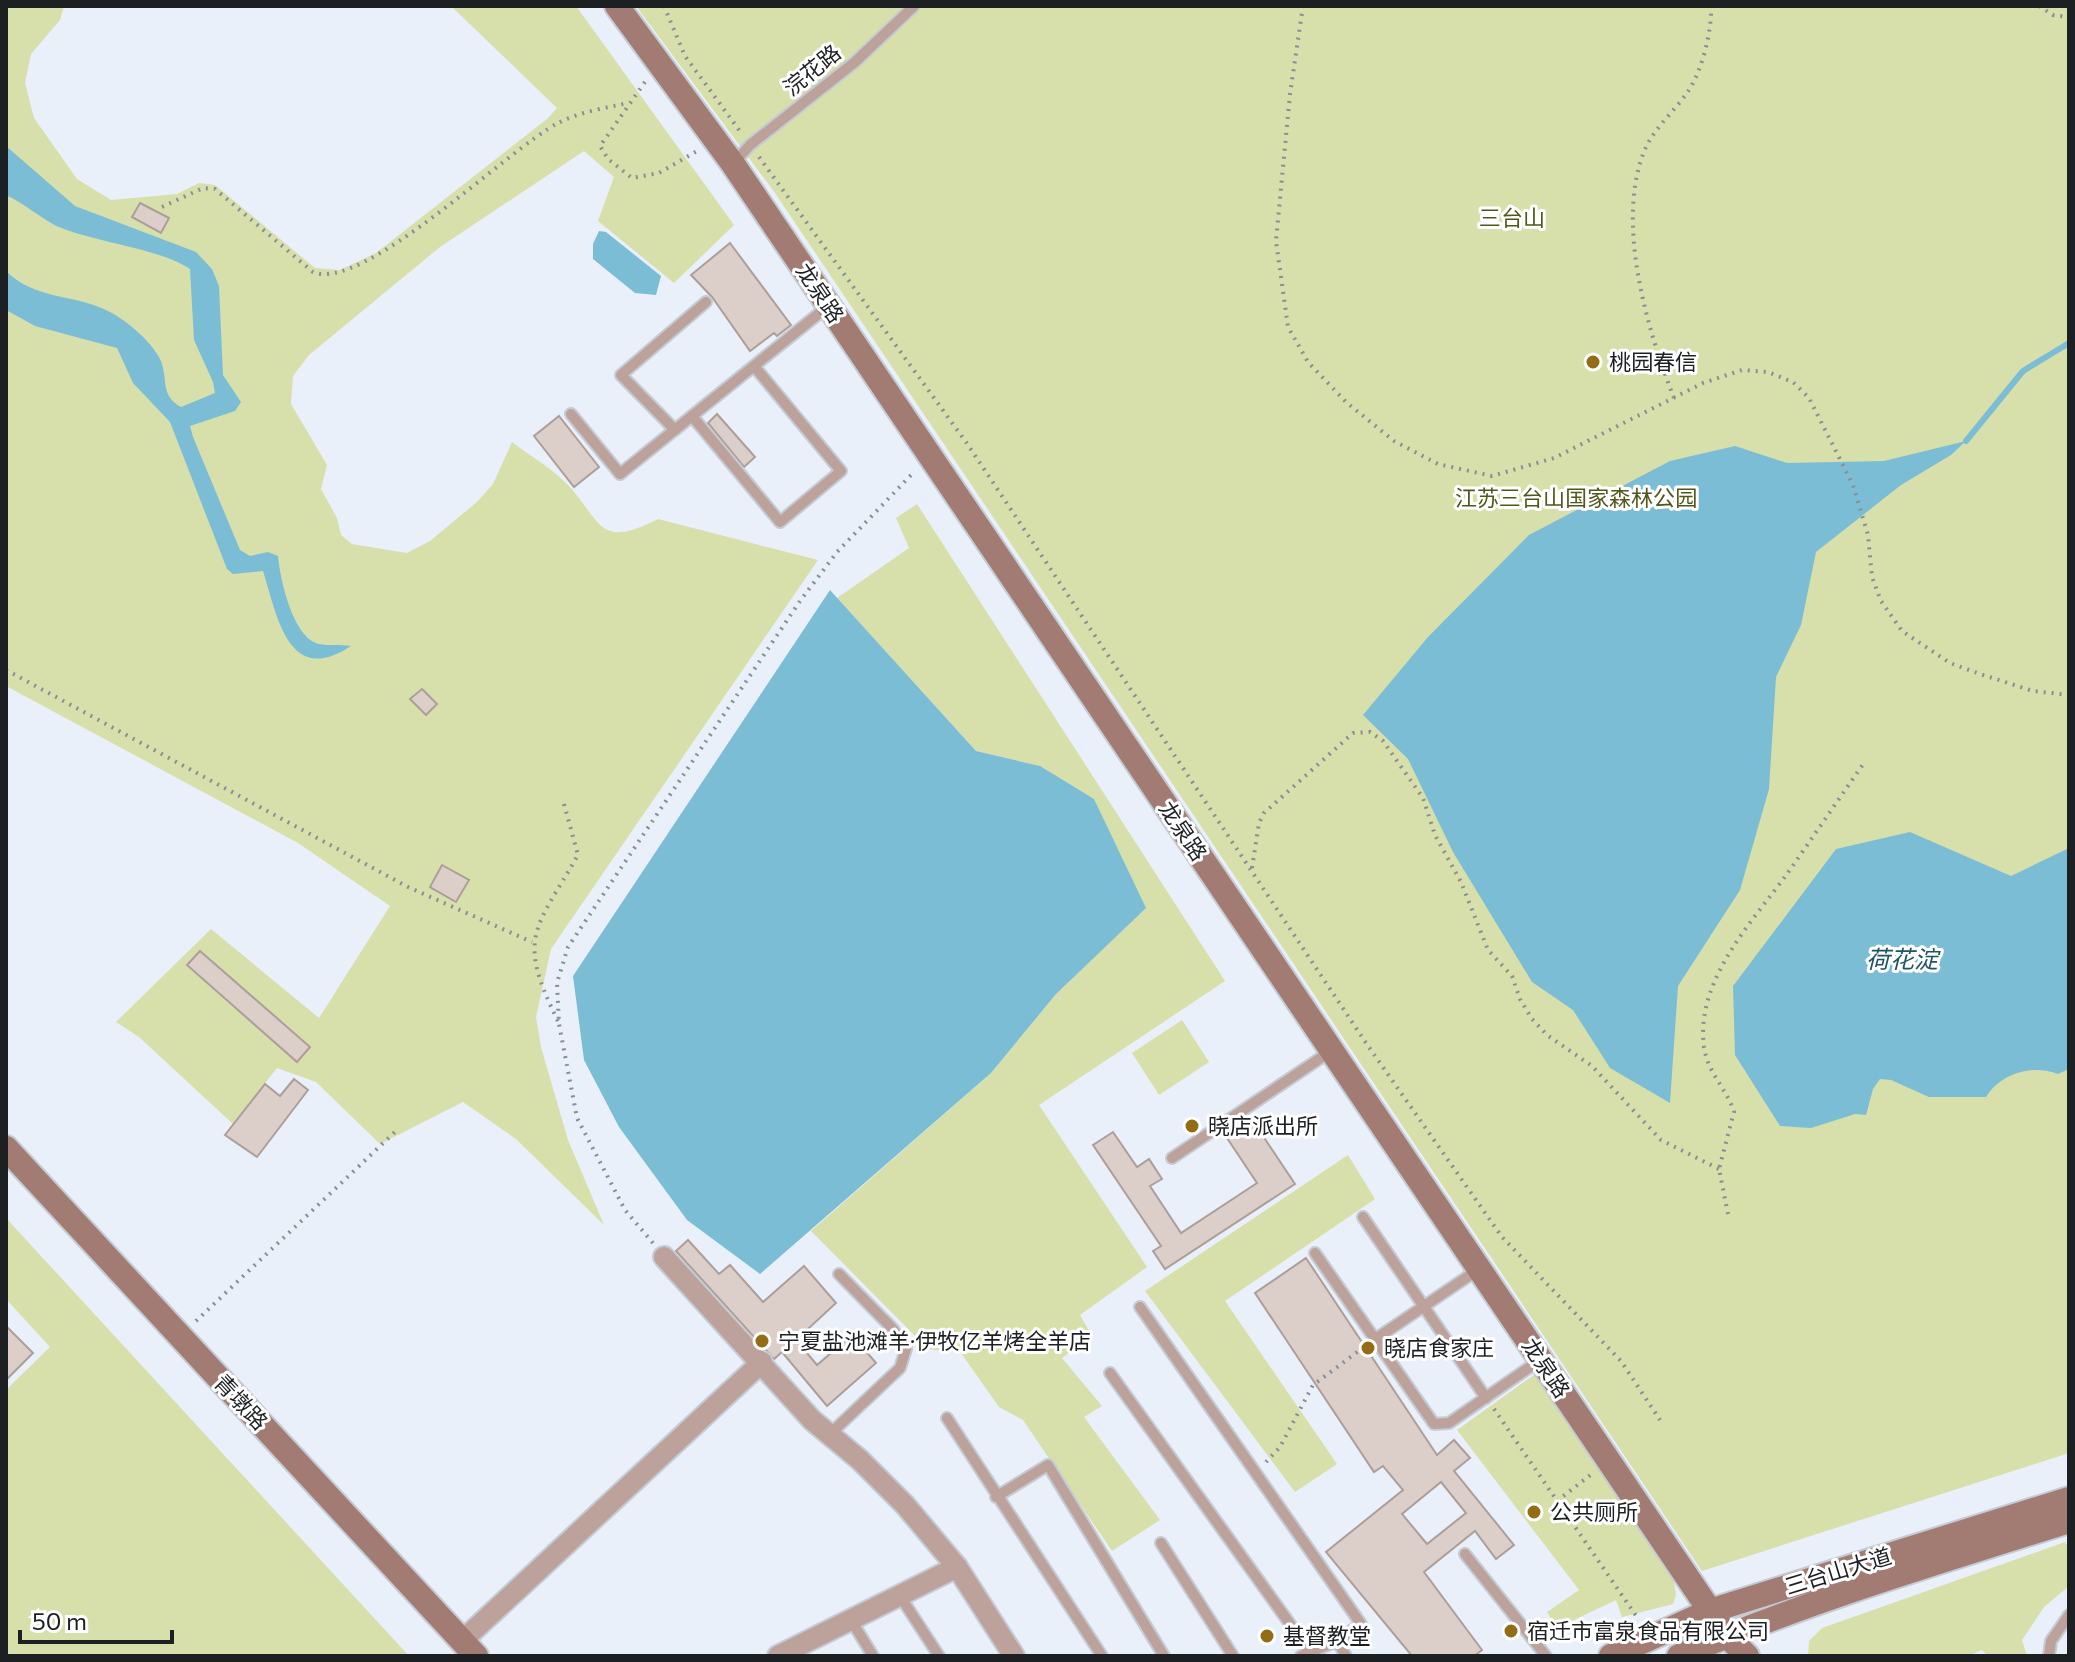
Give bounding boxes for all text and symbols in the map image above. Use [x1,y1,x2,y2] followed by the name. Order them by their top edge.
[778,38,846,101] street label: 浣花路
[1479,204,1545,231] park label: 三台山
[791,258,850,328] street label: 龙泉路
[1609,348,1697,375] place label: 桃园春信
[1584,353,1602,371] marker: 桃园春信
[1455,484,1697,511] park label: 江苏三台山国家森林公园
[1154,796,1213,866] street label: 龙泉路
[1866,944,1941,973] water label: 荷花淀
[1208,1112,1318,1139] place label: 晓店派出所
[1183,1117,1201,1135] marker: 晓店派出所
[778,1327,1091,1354] place label: 宁夏盐池滩羊·伊牧亿羊烤全羊店
[753,1332,771,1350] marker: 宁夏盐池滩羊·伊牧亿羊烤全羊店
[1517,1333,1576,1403] street label: 龙泉路
[1384,1334,1494,1361] place label: 晓店食家庄
[1359,1339,1377,1357] marker: 晓店食家庄
[209,1368,274,1435] street label: 青墩路
[1550,1498,1638,1525] place label: 公共厕所
[1525,1503,1543,1521] marker: 公共厕所
[1781,1542,1894,1600] street label: 三台山大道
[20,1594,172,1644] scale bar
[32,1606,87,1635] text: 50 m
[1527,1617,1769,1644] place label: 宿迁市富泉食品有限公司
[1283,1622,1371,1649] place label: 基督教堂
[1502,1622,1520,1640] marker: 宿迁市富泉食品有限公司
[1258,1627,1276,1645] marker: 基督教堂

